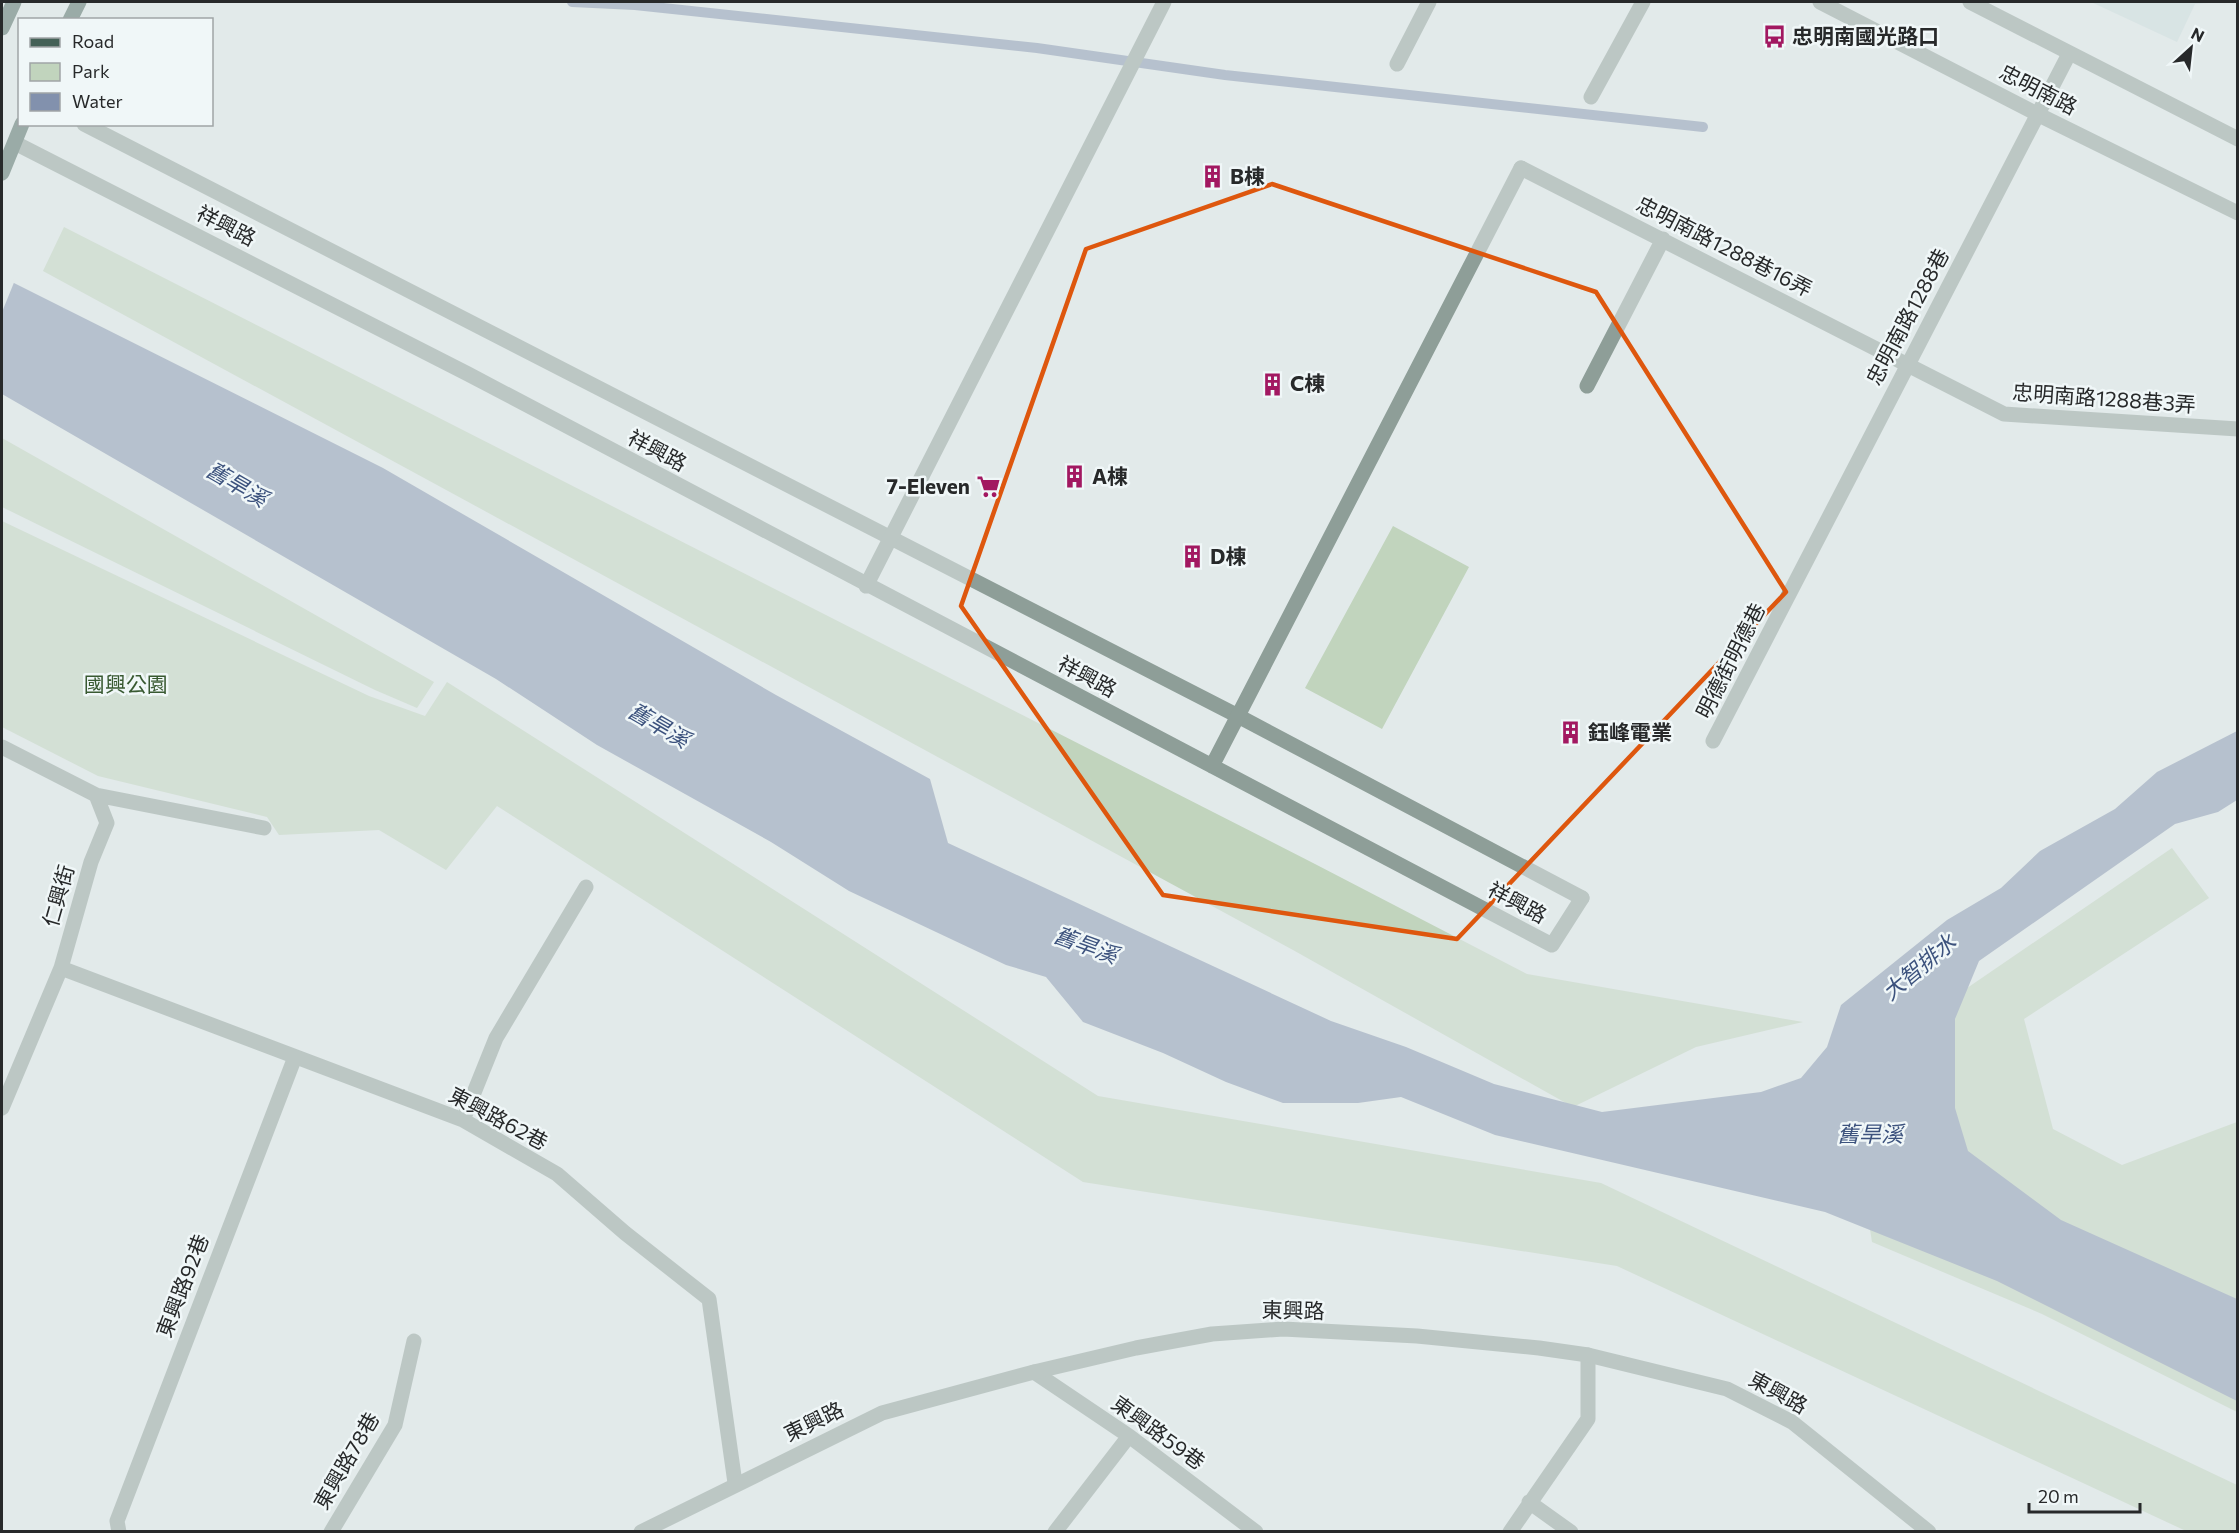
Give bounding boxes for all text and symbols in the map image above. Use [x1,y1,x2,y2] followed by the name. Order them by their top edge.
[18,18,213,126] legend
[2161,18,2221,78] north arrow
[1792,23,1939,48] place label: 忠明南國光路口
[2188,23,2208,45] text: N
[1761,24,1787,50] bus stop icon: 忠明南國光路口
[72,30,114,52] text: Road
[1996,58,2082,119] street label: 忠明南路
[72,60,110,82] text: Park
[72,90,123,112] text: Water
[1230,163,1265,188] place label: B棟
[1199,164,1225,190] building icon: B棟
[1633,191,1817,301] street label: 忠明南路1288巷16弄
[193,199,260,250] street label: 祥興路
[1860,244,1953,389] street label: 忠明南路1288巷
[1290,370,1325,395] place label: C棟
[1259,371,1285,397] building icon: C棟
[2011,379,2197,416] street label: 忠明南路1288巷3弄
[624,424,691,476] street label: 祥興路
[202,455,275,513] water label: 舊旱溪
[1092,463,1128,488] place label: A棟
[1061,464,1087,490] building icon: A棟
[886,473,970,498] place label: 7-Eleven
[975,474,1001,500] supermarket icon: 7-Eleven
[1210,543,1246,568] place label: D棟
[1179,544,1205,570] building icon: D棟
[1690,599,1769,722] street label: 明德街明德巷
[1054,650,1121,702] street label: 祥興路
[84,671,168,696] park label: 國興公園
[624,696,697,754] water label: 舊旱溪
[1588,719,1672,744] place label: 鈺峰電業
[1557,720,1583,746] building icon: 鈺峰電業
[37,862,78,929] street label: 仁興街
[1484,876,1551,928] street label: 祥興路
[1051,921,1125,970] water label: 舊旱溪
[1876,927,1962,1005] water label: 大智排水
[445,1081,552,1154] street label: 東興路62巷
[1837,1120,1906,1147] water label: 舊旱溪
[151,1230,213,1341] street label: 東興路92巷
[1261,1296,1325,1323] street label: 東興路
[1745,1365,1812,1418] street label: 東興路
[1108,1390,1210,1474] street label: 東興路59巷
[780,1396,847,1446] street label: 東興路
[308,1407,383,1513] street label: 東興路78巷
[2029,1476,2140,1514] scale bar
[2038,1485,2079,1507] text: 20 m

